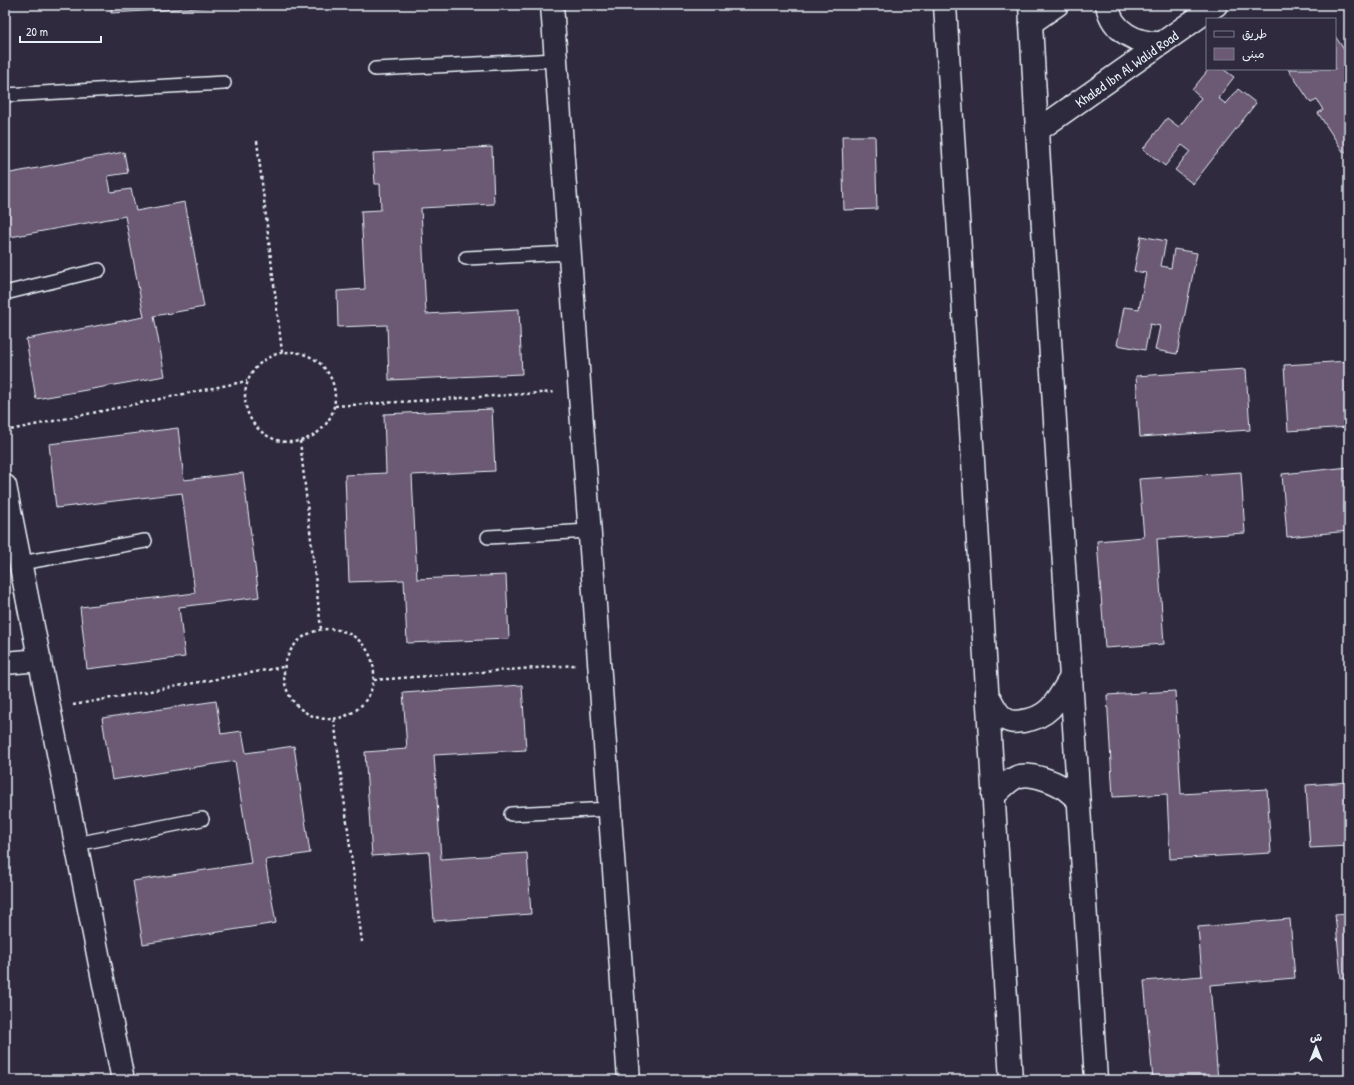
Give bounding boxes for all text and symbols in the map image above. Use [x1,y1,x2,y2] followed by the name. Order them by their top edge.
[20,18,101,44] scale bar
[1206,18,1336,70] legend
[26,23,48,40] text: 20 m
[1071,25,1182,111] street label: Khaled Ibn Al Walid Road
[1242,25,1267,42] text: طريق
[1242,45,1265,62] text: مبنى
[1296,1027,1336,1067] north arrow
[1310,1030,1322,1044] text: ش

